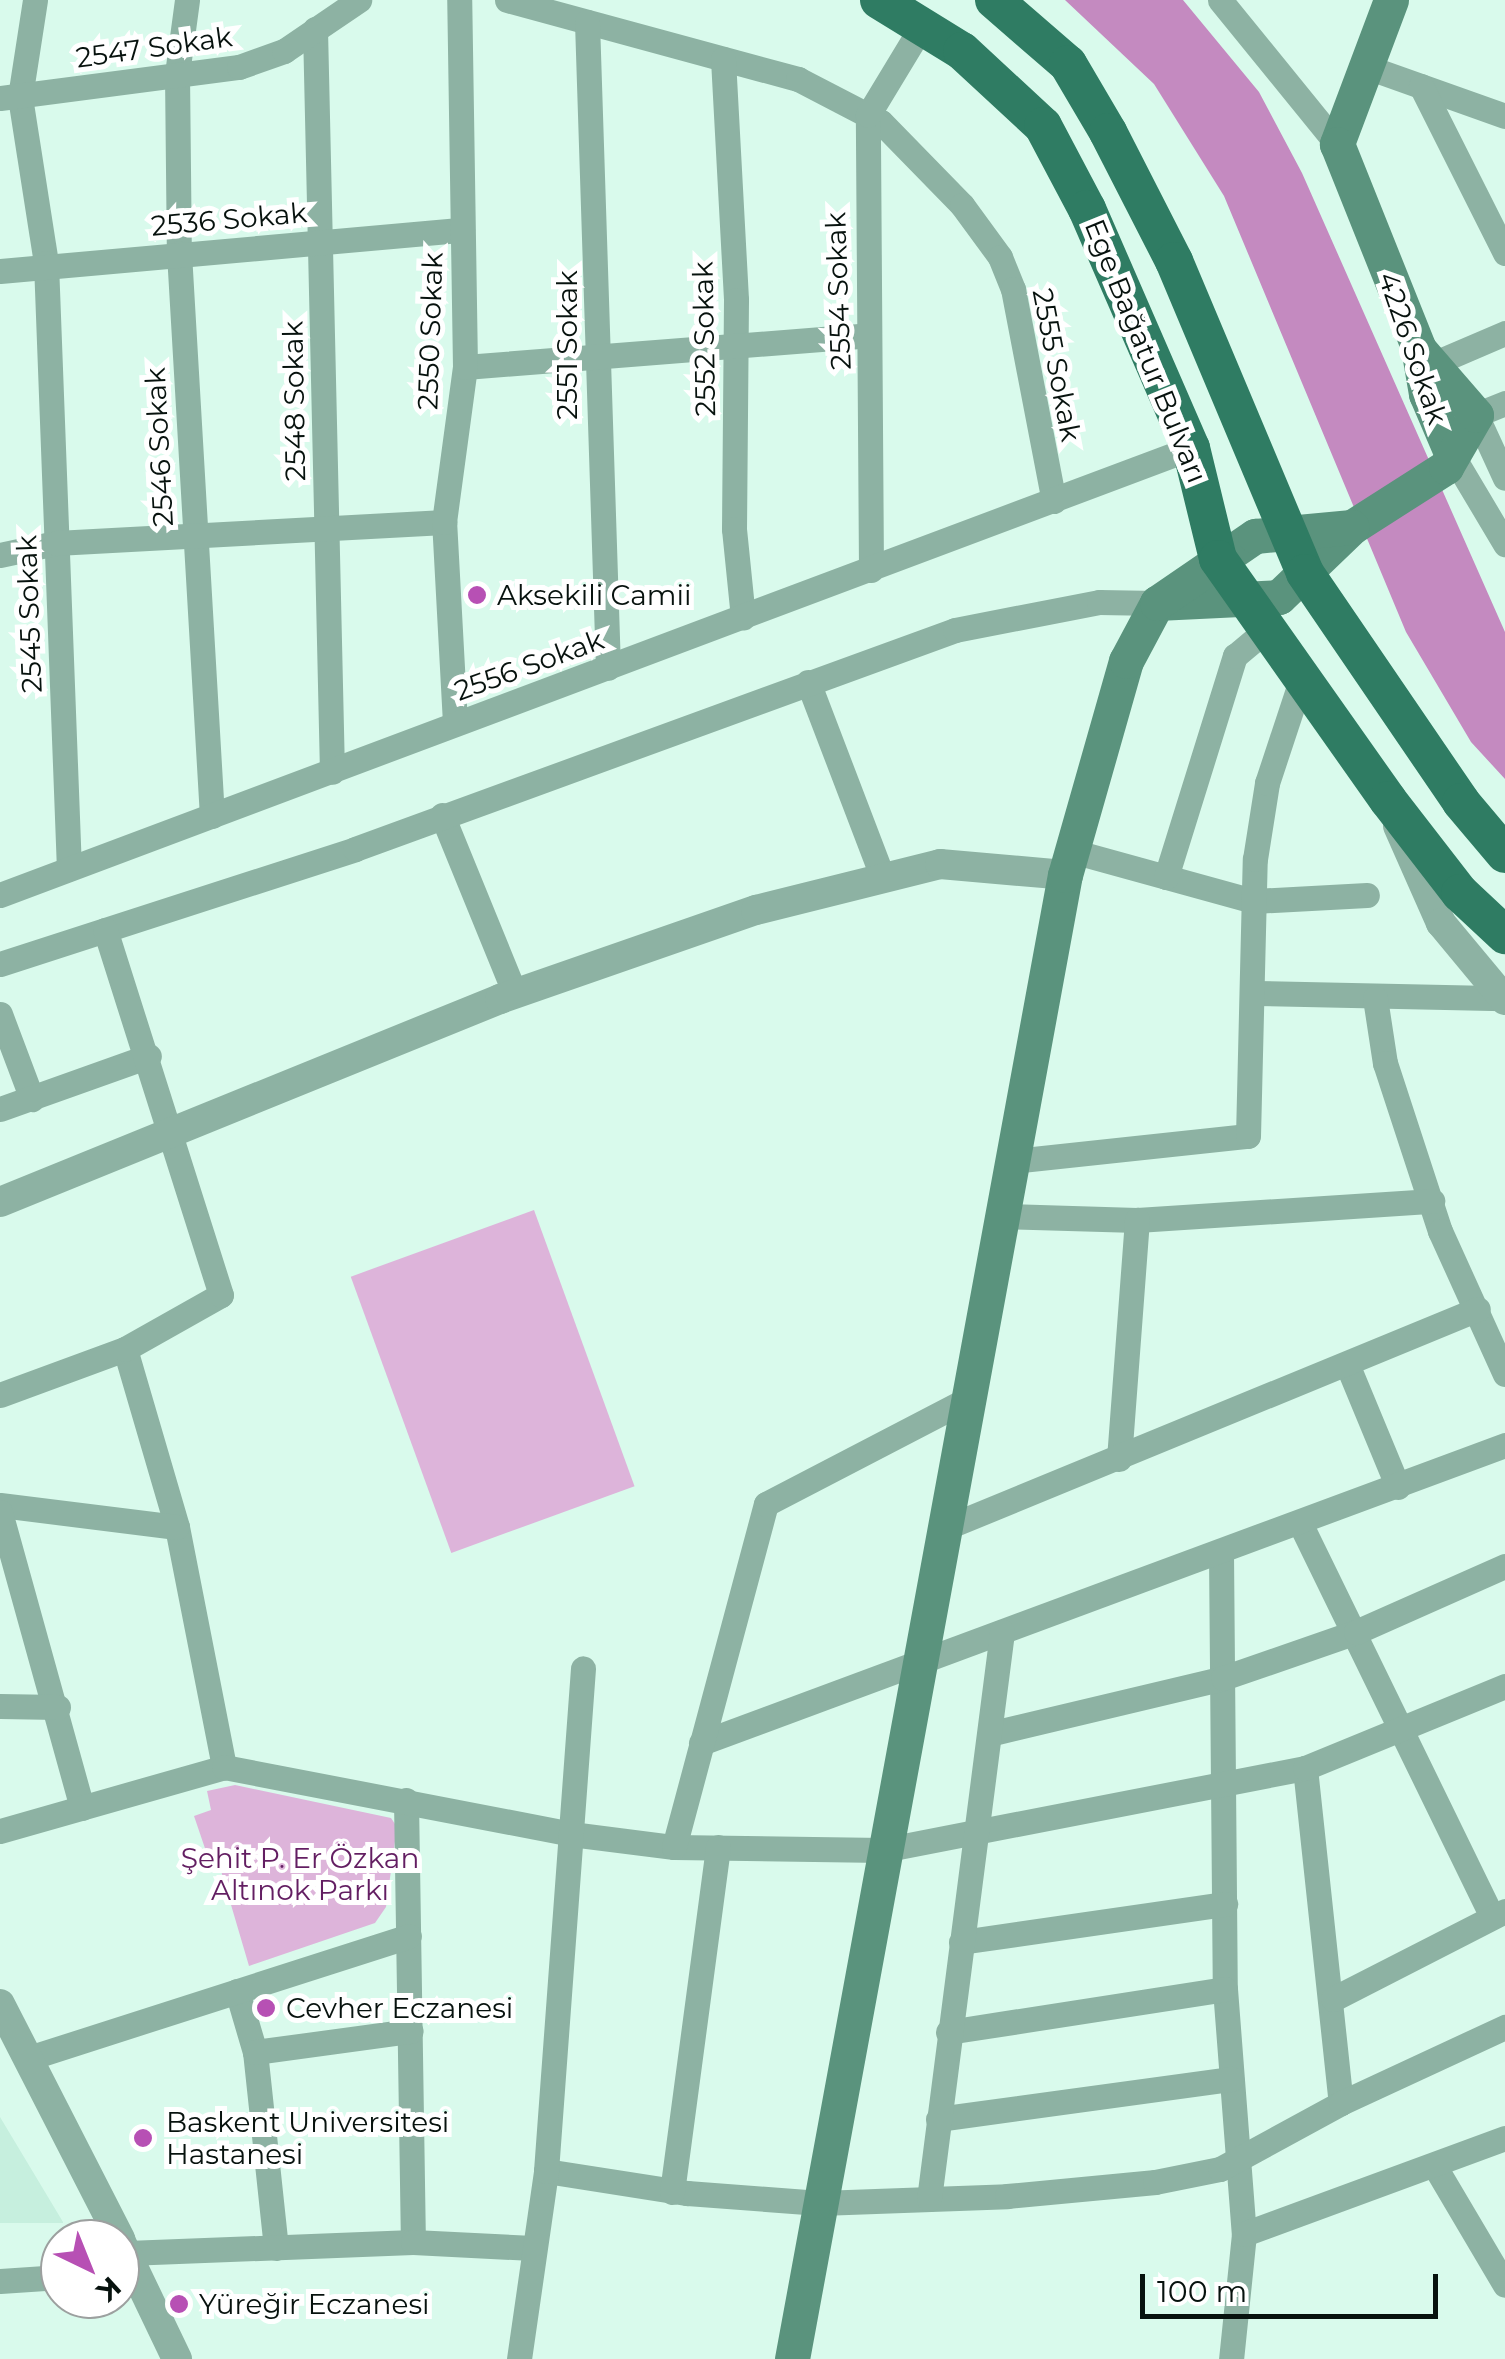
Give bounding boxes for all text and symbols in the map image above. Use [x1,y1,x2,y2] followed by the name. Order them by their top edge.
[74,19,234,75] street label: 2547 Sokak
[150,195,308,243] street label: 2536 Sokak
[818,212,858,370] street label: 2554 Sokak
[1078,214,1214,488] street label: Ege Bağatur Bulvarı
[410,252,450,410] street label: 2550 Sokak
[686,261,722,417] street label: 2552 Sokak
[1371,267,1455,429] street label: 4226 Sokak
[550,270,584,420] street label: 2551 Sokak
[1026,286,1088,444] street label: 2555 Sokak
[276,321,312,481] street label: 2548 Sokak
[138,367,180,527] street label: 2546 Sokak
[9,535,49,693] street label: 2545 Sokak
[497,578,692,612] place label: Aksekili Camii
[466,584,488,606] marker: Aksekili Camii
[450,622,608,708] street label: 2556 Sokak
[181,1841,419,1907] park label: Şehit P. Er Özkan Altınok Parkı
[286,1991,513,2025] place label: Cevher Eczanesi
[255,1997,277,2019] marker: Cevher Eczanesi
[166,2105,449,2171] place label: Baskent Universitesi Hastanesi
[130,2125,156,2151] marker: Baskent Universitesi Hastanesi
[40,2219,140,2319] north arrow
[1145,2254,1442,2316] scale bar
[90,2270,128,2309] text: K
[1157,2273,1247,2310] text: 100 m
[199,2287,430,2321] place label: Yüreğir Eczanesi
[168,2293,190,2315] marker: Yüreğir Eczanesi

